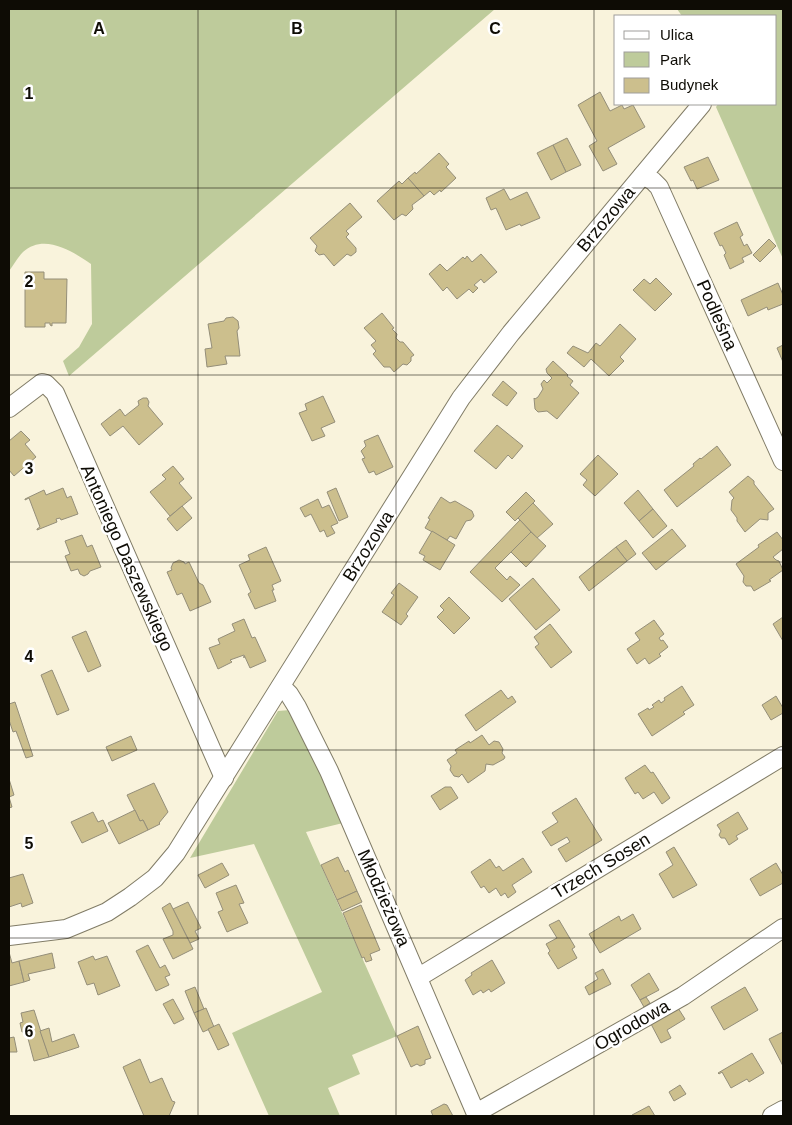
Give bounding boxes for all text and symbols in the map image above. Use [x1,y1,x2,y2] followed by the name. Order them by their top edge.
[614,15,777,105] legend
[93,20,105,37] text: A
[291,20,303,37] text: B
[489,20,501,37] text: C
[660,26,694,43] text: Ulica
[660,51,691,68] text: Park
[660,76,719,93] text: Budynek
[25,85,34,102] text: 1
[573,182,640,256] street label: Brzozowa
[25,273,34,290] text: 2
[693,277,742,354] street label: Podleśna
[25,460,34,477] text: 3
[77,462,177,654] street label: Antoniego Daszewskiego
[339,506,398,585] street label: Brzozowa
[25,648,34,665] text: 4
[549,829,653,903] street label: Trzech Sosen
[25,835,34,852] text: 5
[354,846,415,950] street label: Młodzieżowa
[591,995,674,1054] street label: Ogrodowa
[25,1023,34,1040] text: 6

